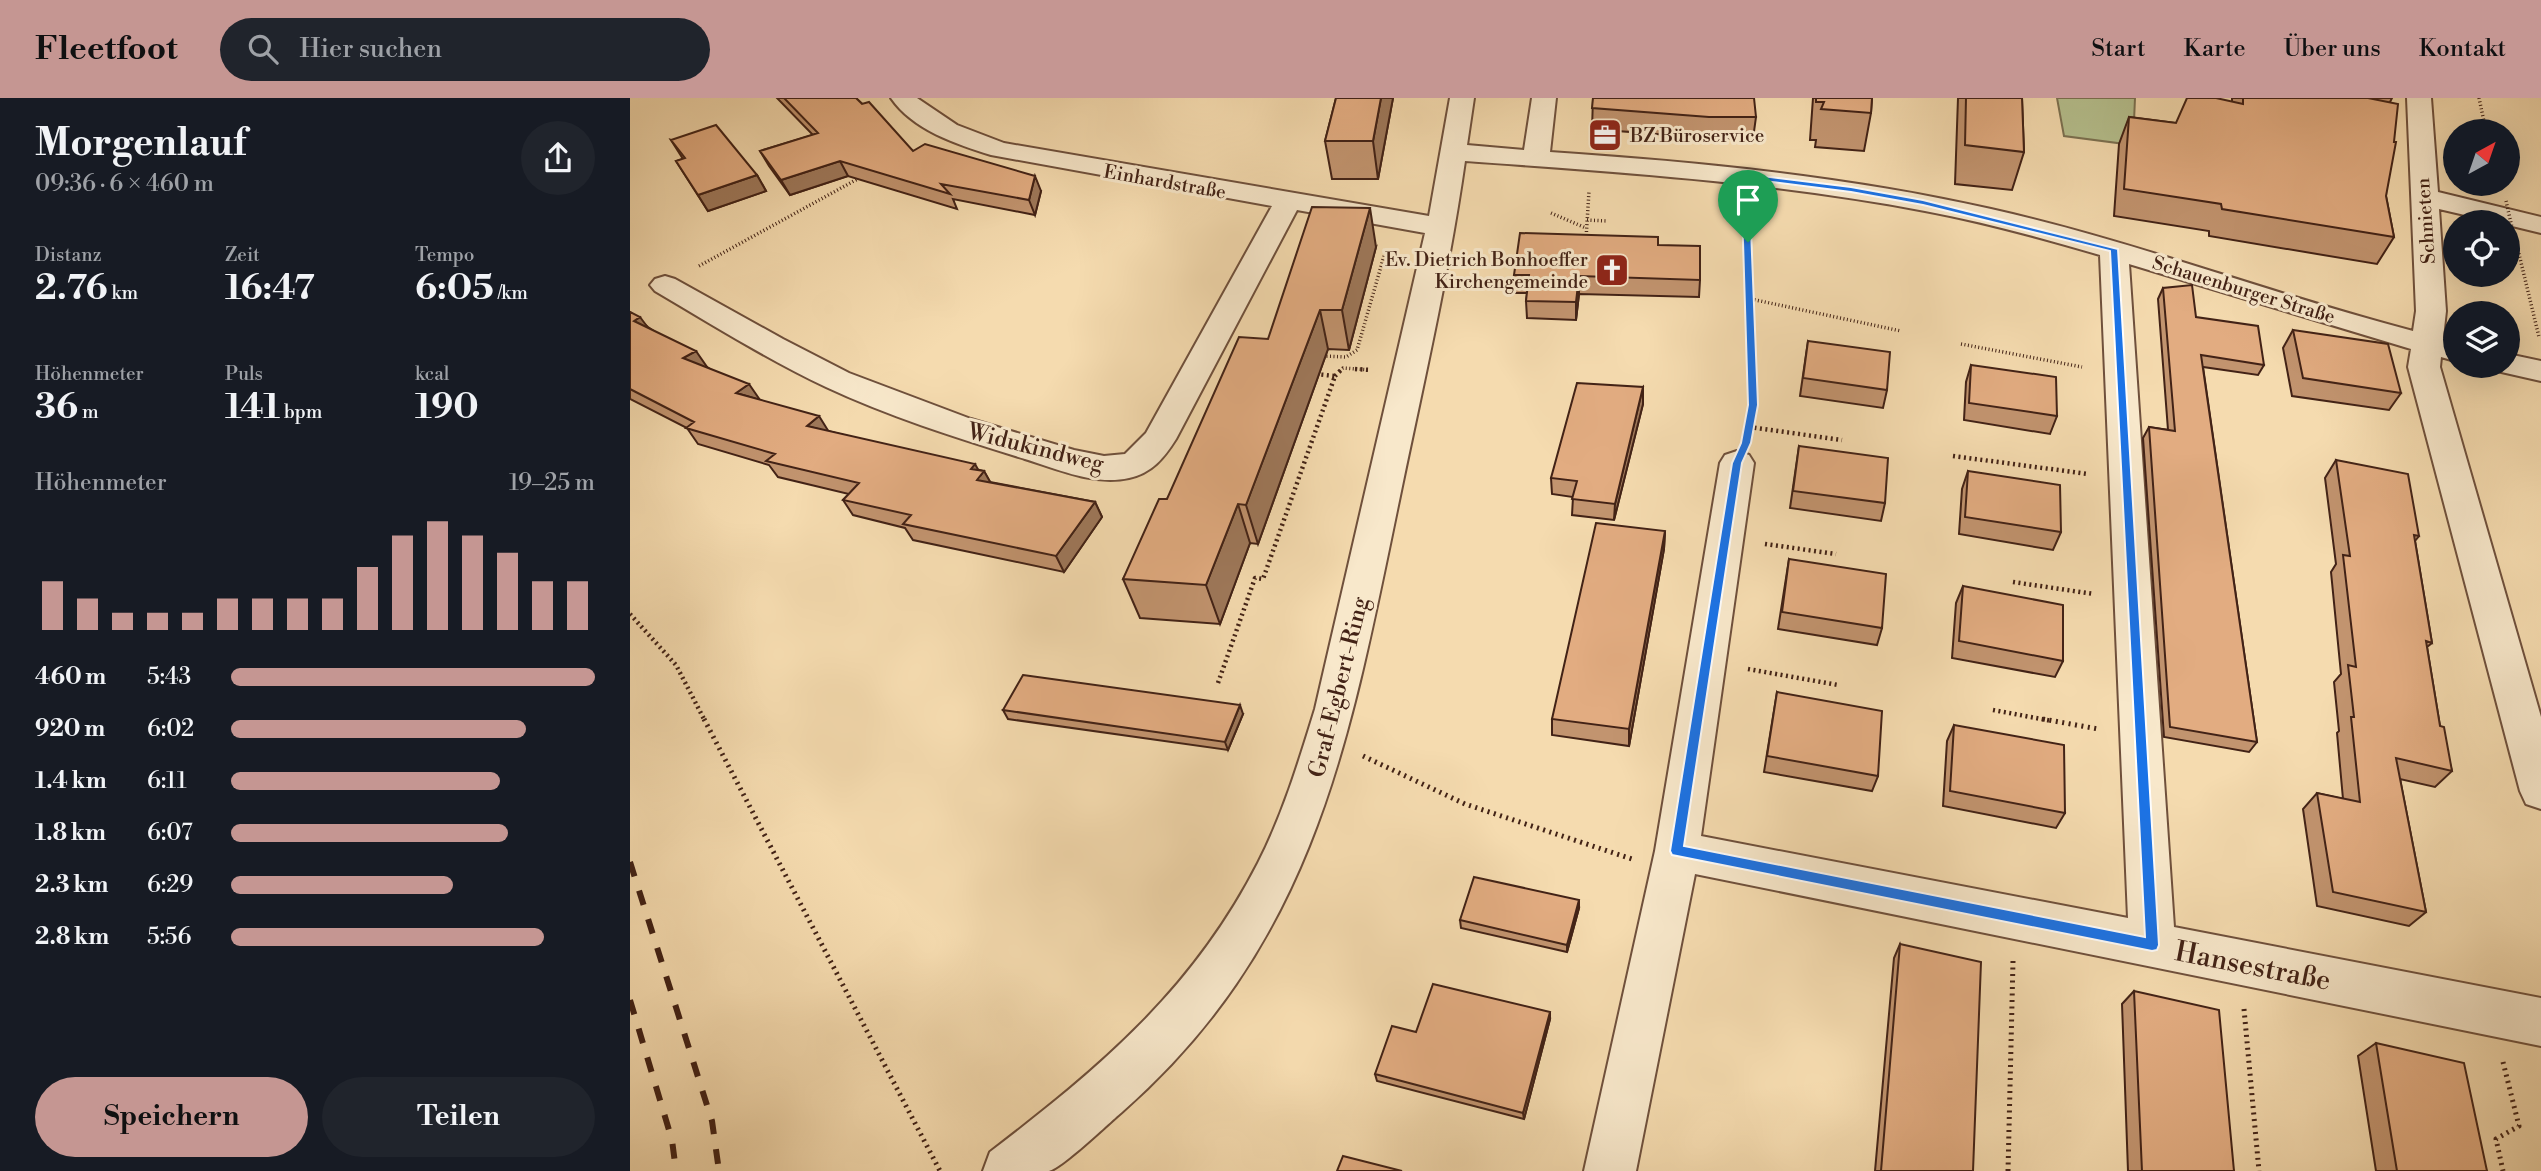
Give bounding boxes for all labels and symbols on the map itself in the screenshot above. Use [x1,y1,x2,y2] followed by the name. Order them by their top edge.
[1586,116,1624,154] office icon: BZ Büroservice
[2443,119,2520,196] north arrow
[1629,124,1764,148] place label: BZ Büroservice
[1102,159,1228,205] street label: Einhardstraße
[1718,170,1778,242] pin
[2411,177,2441,265] street label: Schnieten
[1385,248,1588,294] place label: Ev. Dietrich Bonhoeffer Kirchengemeinde
[1593,251,1631,289] church icon: Ev. Dietrich Bonhoeffer Kirchengemeinde
[2149,251,2338,329] street label: Schauenburger Straße
[964,417,1107,478] street label: Widukindweg
[1303,594,1375,781] street label: Graf-Egbert-Ring
[2172,934,2334,999] street label: Hansestraße

